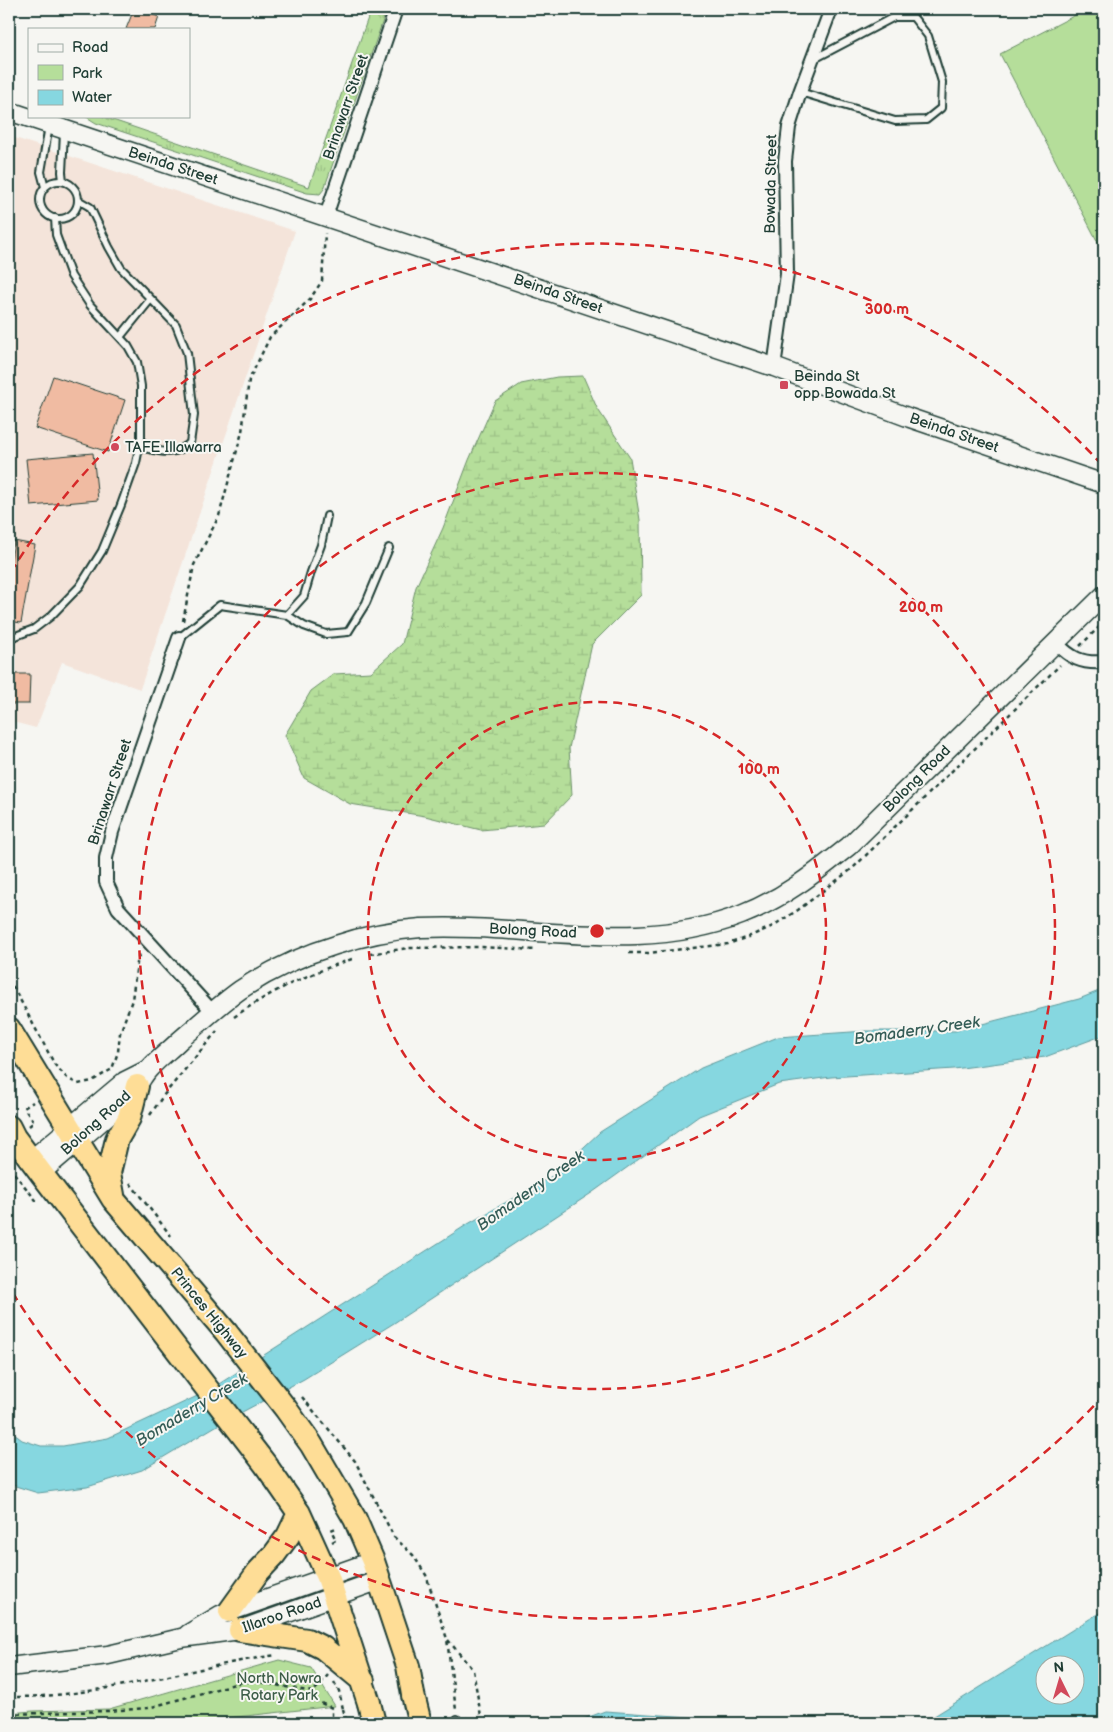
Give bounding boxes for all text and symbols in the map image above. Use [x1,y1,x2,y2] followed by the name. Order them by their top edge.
[28,28,190,118] legend
[72,38,108,57] text: Road
[319,51,373,162] street label: Brinawarr Street
[72,64,103,83] text: Park
[72,88,112,107] text: Water
[761,134,781,234] street label: Bowada Street
[126,143,221,190] street label: Beinda Street
[511,270,606,318] street label: Beinda Street
[865,300,909,319] text: 300 m
[794,367,896,403] place label: Beinda St opp Bowada St
[778,379,790,391] marker: Beinda St opp Bowada St
[907,409,1002,457] street label: Beinda Street
[125,438,222,457] place label: TAFE Illawarra
[109,441,121,453] marker: TAFE Illawarra
[899,598,943,617] text: 200 m
[84,736,136,847] street label: Brinawarr Street
[879,741,955,817] street label: Bolong Road
[738,760,780,779] text: 100 m
[489,919,577,943] street label: Bolong Road
[588,922,606,940] centre of rings
[853,1013,982,1049] water label: Bomaderry Creek
[57,1086,135,1160] street label: Bolong Road
[473,1146,589,1235] water label: Bomaderry Creek
[166,1264,252,1363] street label: Princes Highway
[133,1369,252,1451] water label: Bomaderry Creek
[240,1593,324,1637] street label: Illaroo Road
[1036,1654,1086,1704] north arrow
[1053,1659,1065,1676] text: N
[236,1669,322,1705] park label: North Nowra Rotary Park

